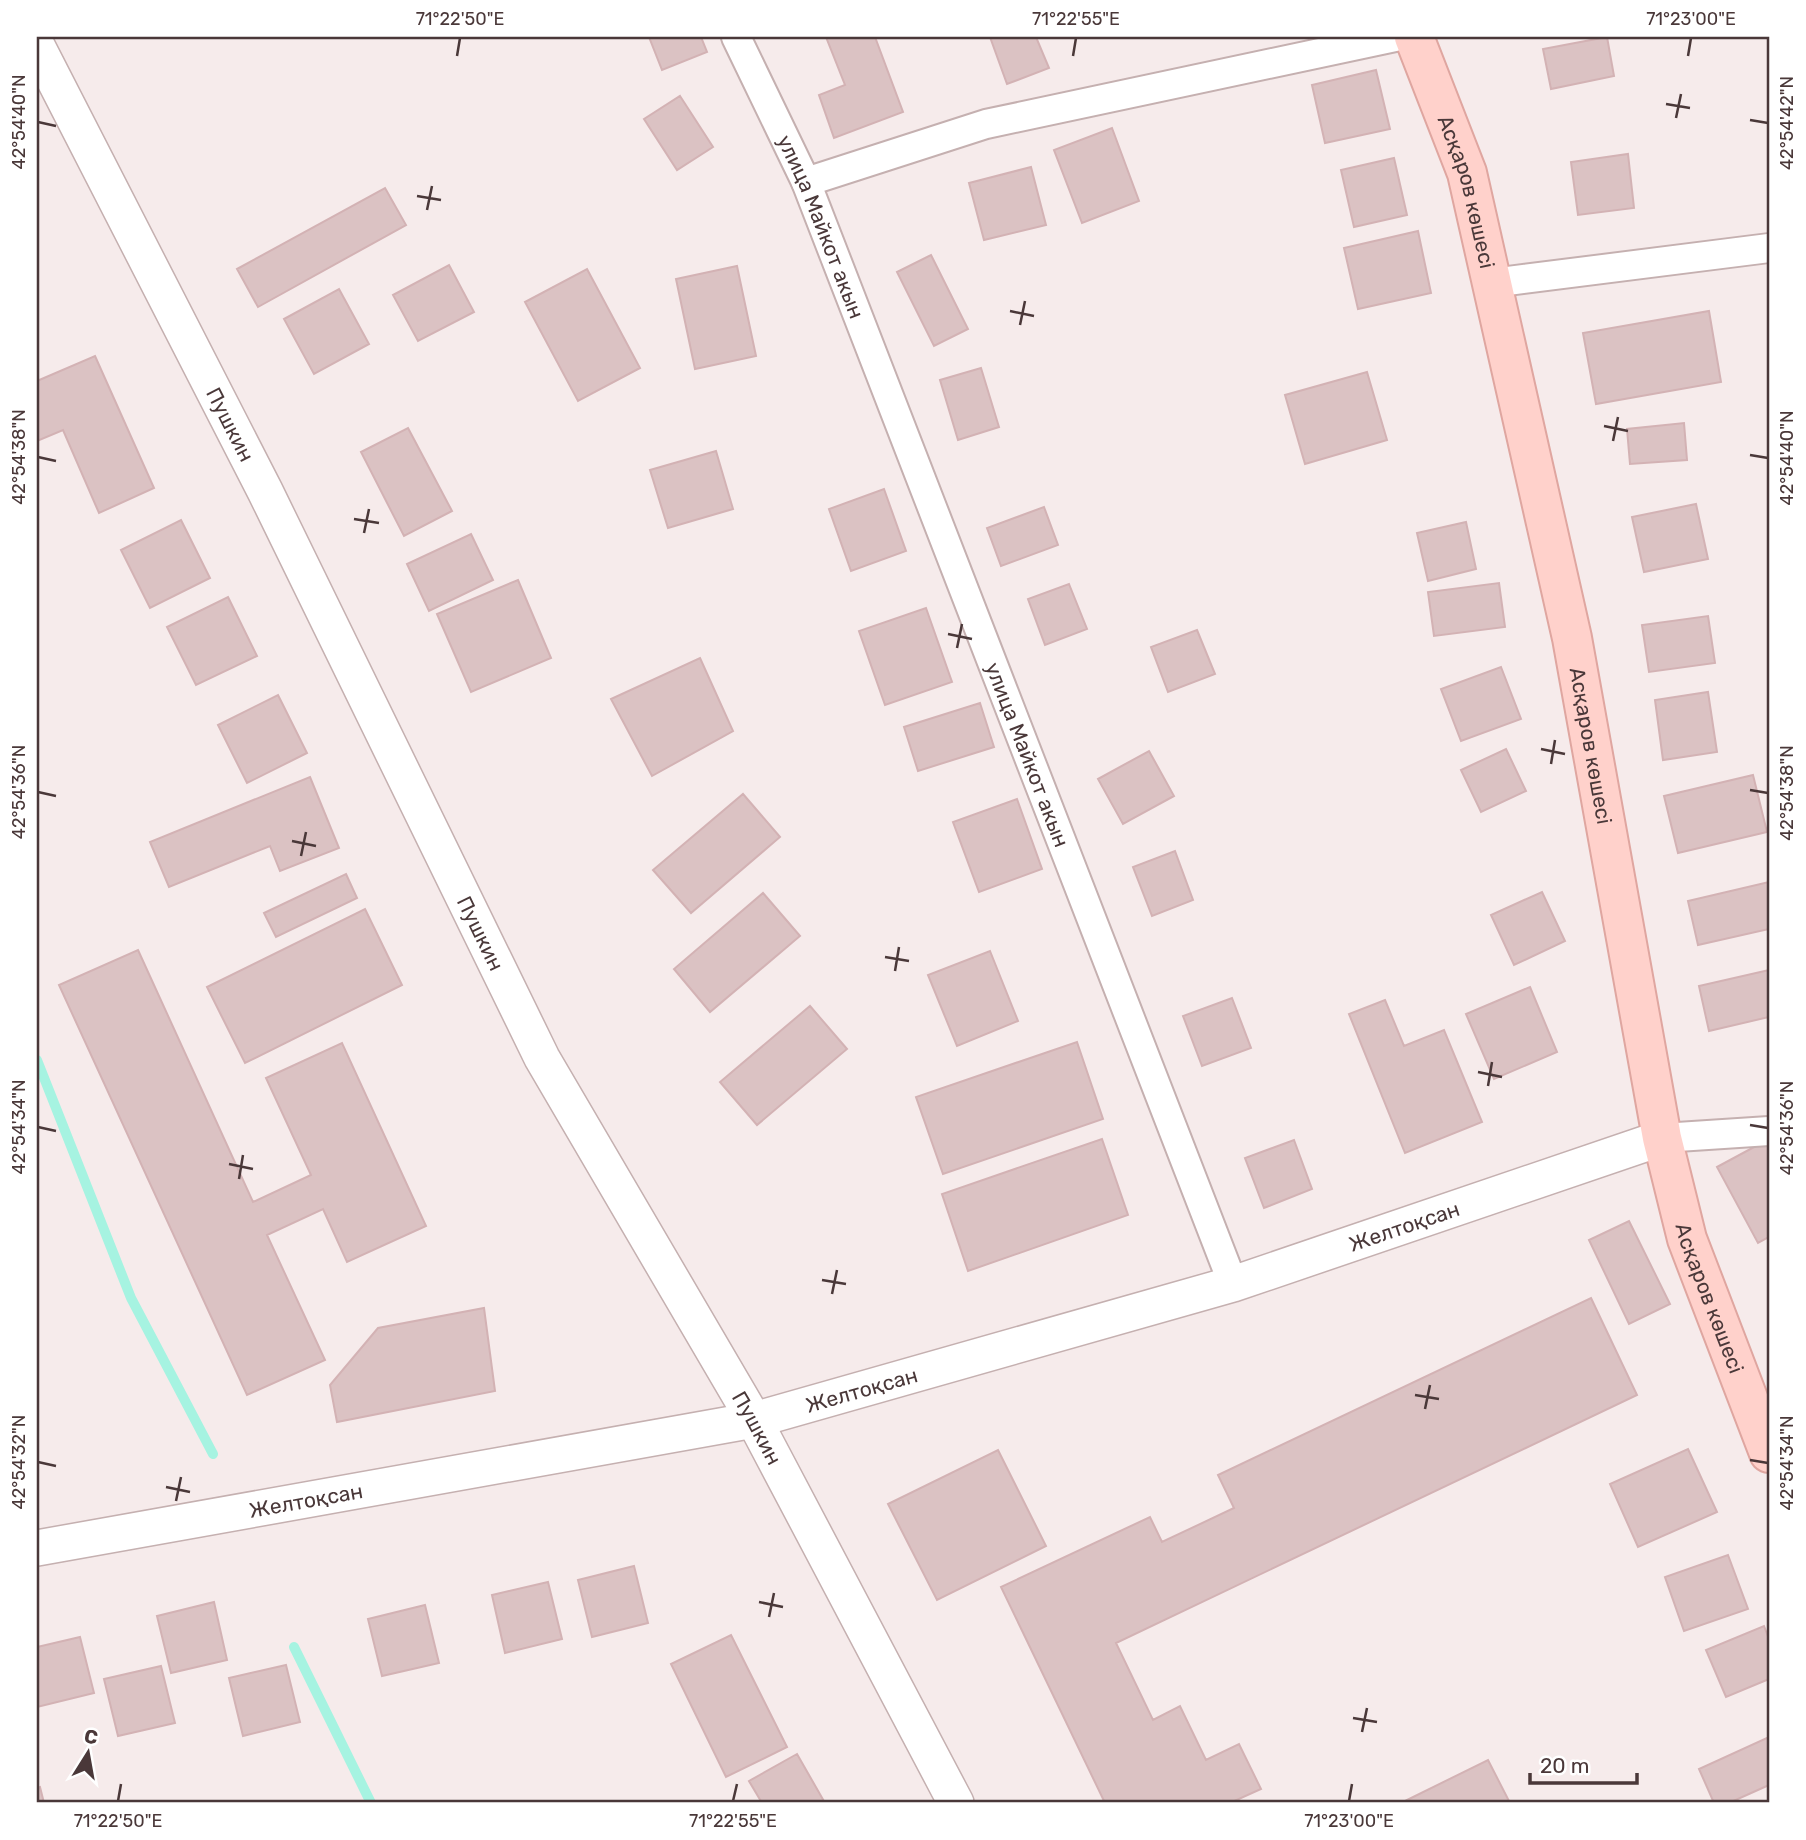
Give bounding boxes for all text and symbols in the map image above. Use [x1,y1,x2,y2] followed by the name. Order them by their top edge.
[416,8,504,30] text: 71°22'50"E
[1032,8,1120,30] text: 71°22'55"E
[1646,8,1736,30] text: 71°23'00"E
[8,74,30,170] text: 42°54'40"N
[1776,76,1798,170] text: 42°54'42"N
[1433,111,1501,271] street label: Асқаров көшесі
[773,131,870,322] street label: улица Майкот акын
[201,383,260,466] street label: Пушкин
[8,409,30,505] text: 42°54'38"N
[1776,410,1798,506] text: 42°54'40"N
[981,659,1075,850] street label: улица Майкот акын
[1565,665,1618,826] street label: Асқаров көшесі
[8,745,30,839] text: 42°54'36"N
[1776,745,1798,841] text: 42°54'38"N
[452,892,510,974] street label: Пушкин
[8,1080,30,1174] text: 42°54'34"N
[1776,1081,1798,1175] text: 42°54'36"N
[1346,1195,1463,1256] street label: Желтоқсан
[1671,1220,1750,1377] street label: Асқаров көшесі
[803,1362,920,1417] street label: Желтоқсан
[727,1386,788,1469] street label: Пушкин
[8,1415,30,1509] text: 42°54'32"N
[1776,1416,1798,1510] text: 42°54'34"N
[247,1478,365,1522] street label: Желтоқсан
[52,1717,122,1787] north arrow
[82,1724,100,1749] text: С
[1530,1742,1636,1786] scale bar
[1540,1753,1589,1778] text: 20 m
[74,1810,162,1832] text: 71°22'50"E
[689,1810,777,1832] text: 71°22'55"E
[1304,1810,1394,1832] text: 71°23'00"E

